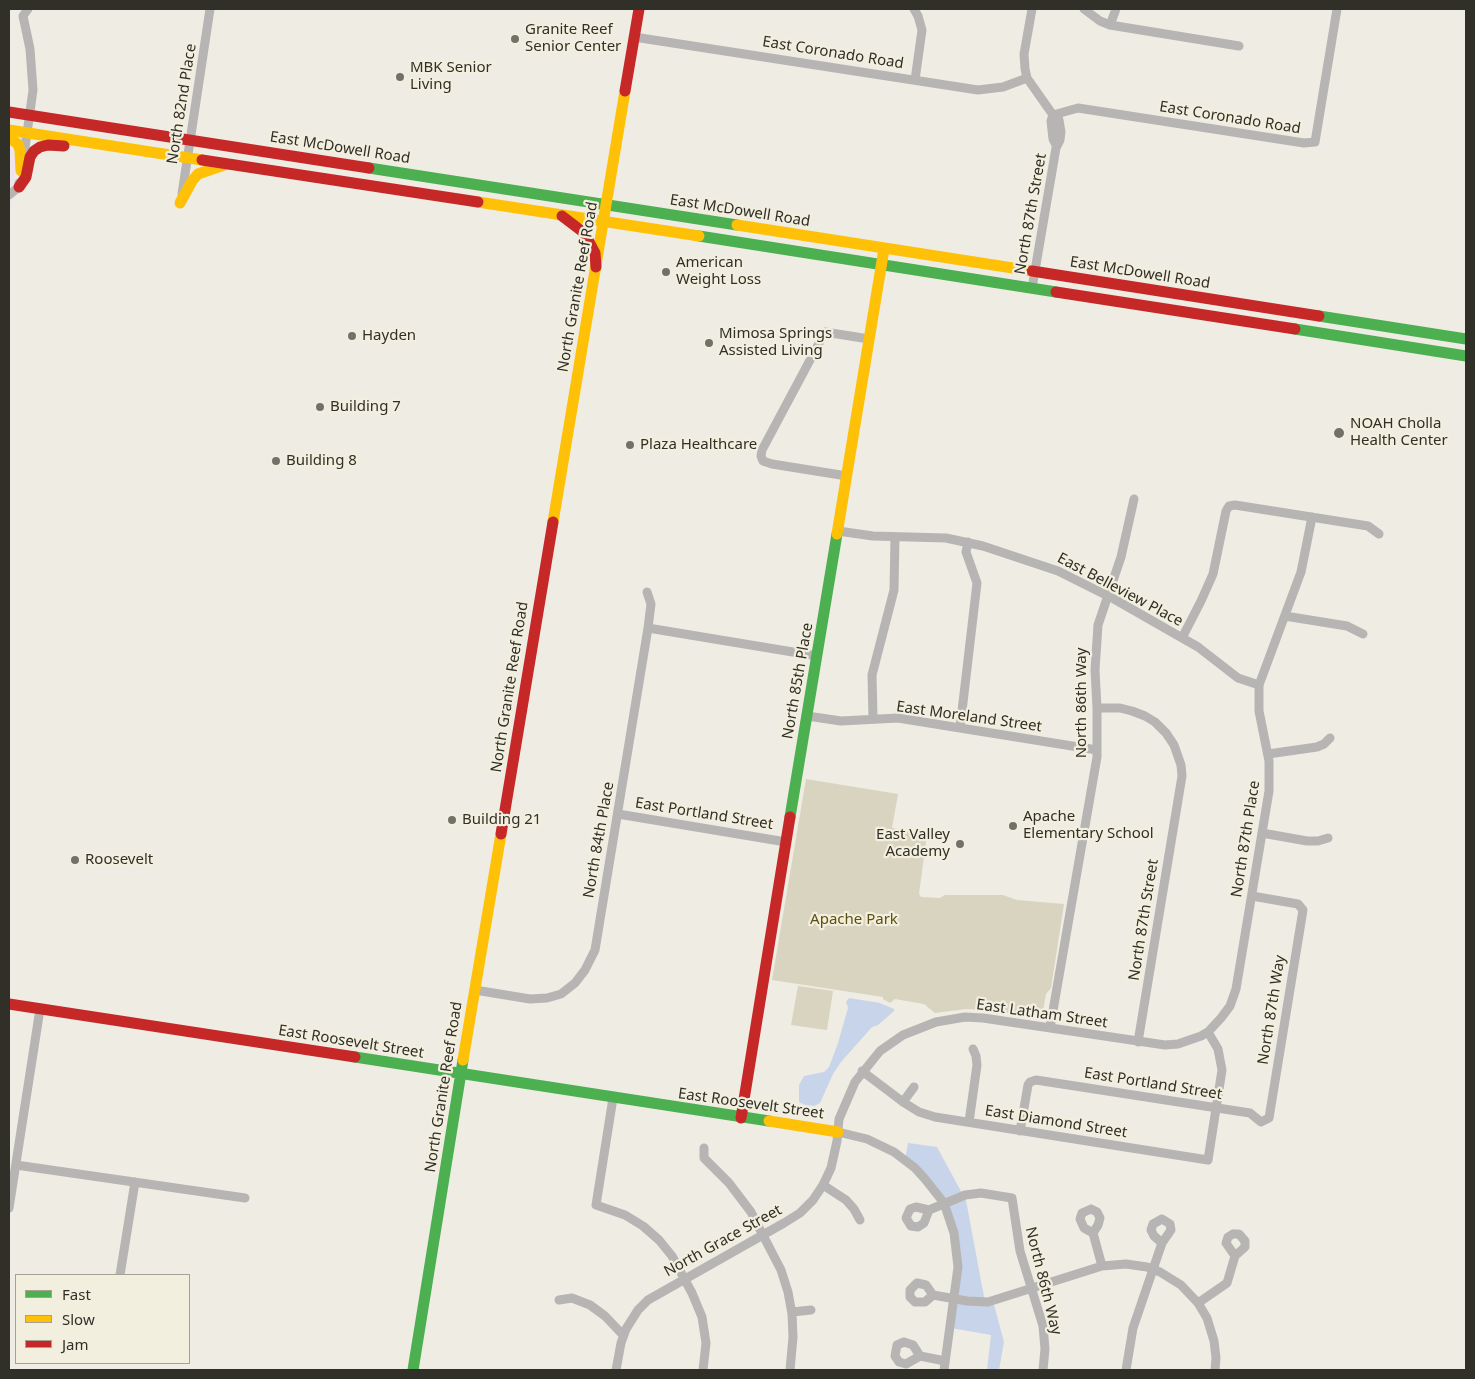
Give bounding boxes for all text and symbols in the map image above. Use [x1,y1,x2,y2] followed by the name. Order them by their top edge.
[525,21,621,56] place label: Granite Reef Senior Center
[509,33,521,45] marker: Granite Reef Senior Center
[761,33,905,73] street label: East Coronado Road
[164,42,200,166] street label: North 82nd Place
[410,59,492,94] place label: MBK Senior Living
[394,71,406,83] marker: MBK Senior Living
[1158,98,1302,138] street label: East Coronado Road
[269,128,411,168] street label: East McDowell Road
[1011,152,1051,276] street label: North 87th Street
[669,191,811,231] street label: East McDowell Road
[554,200,602,374] street label: North Granite Reef Road
[1069,253,1211,293] street label: East McDowell Road
[676,254,761,289] place label: American Weight Loss
[660,266,672,278] marker: American Weight Loss
[719,325,832,360] place label: Mimosa Springs Assisted Living
[362,327,416,345] place label: Hayden
[346,330,358,342] marker: Hayden
[703,337,715,349] marker: Mimosa Springs Assisted Living
[330,398,401,416] place label: Building 7
[314,401,326,413] marker: Building 7
[1350,415,1448,450] place label: NOAH Cholla Health Center
[1332,426,1346,440] marker: NOAH Cholla Health Center
[640,436,757,454] place label: Plaza Healthcare
[624,439,636,451] marker: Plaza Healthcare
[286,452,357,470] place label: Building 8
[270,455,282,467] marker: Building 8
[1054,549,1186,631] street label: East Belleview Place
[488,600,532,774] street label: North Granite Reef Road
[779,621,817,741] street label: North 85th Place
[1073,648,1091,758] street label: North 86th Way
[895,698,1043,736] street label: East Moreland Street
[1228,779,1264,899] street label: North 87th Place
[580,780,618,900] street label: North 84th Place
[634,794,774,834] street label: East Portland Street
[1023,808,1154,843] place label: Apache Elementary School
[462,811,541,829] place label: Building 21
[446,814,458,826] marker: Building 21
[1007,820,1019,832] marker: Apache Elementary School
[876,826,950,861] place label: East Valley Academy
[954,838,966,850] marker: East Valley Academy
[85,851,153,869] place label: Roosevelt
[69,854,81,866] marker: Roosevelt
[1125,858,1163,982] street label: North 87th Street
[810,911,898,929] park label: Apache Park
[1254,954,1290,1066] street label: North 87th Way
[975,996,1109,1032] street label: East Latham Street
[422,1000,466,1174] street label: North Granite Reef Road
[277,1022,425,1062] street label: East Roosevelt Street
[1083,1064,1223,1104] street label: East Portland Street
[677,1085,825,1123] street label: East Roosevelt Street
[984,1102,1128,1142] street label: East Diamond Street
[661,1201,785,1281] street label: North Grace Street
[1021,1225,1065,1337] street label: North 86th Way
[15,1274,190,1364] legend
[62,1284,91,1304] text: Fast
[62,1309,95,1329] text: Slow
[62,1334,89,1354] text: Jam

